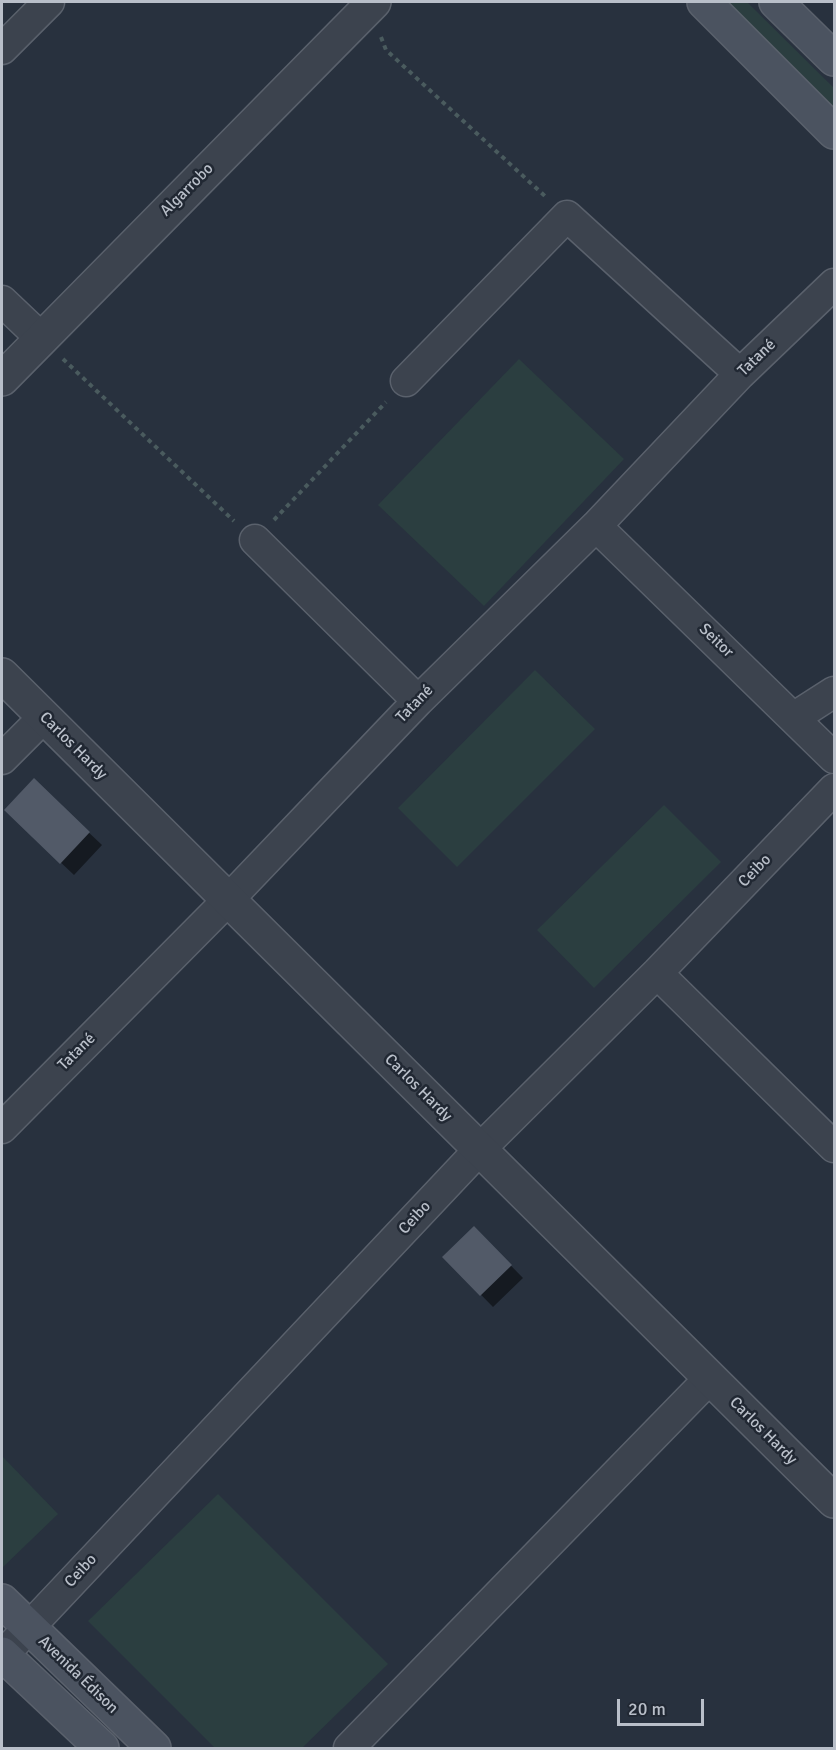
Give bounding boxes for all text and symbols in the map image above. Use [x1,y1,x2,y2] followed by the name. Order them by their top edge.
[156,159,218,221] street label: Algarrobo
[734,335,780,381] street label: Tatané
[695,620,737,662] street label: Seitor
[392,681,438,727] street label: Tatané
[35,708,111,784] street label: Carlos Hardy
[735,850,775,892] street label: Ceibo
[54,1029,100,1075] street label: Tatané
[380,1050,456,1126] street label: Carlos Hardy
[395,1197,435,1239] street label: Ceibo
[725,1393,801,1469] street label: Carlos Hardy
[61,1550,101,1592] street label: Ceibo
[34,1632,122,1718] street label: Avenida Édison
[620,1687,707,1725] scale bar
[628,1698,666,1720] text: 20 m

